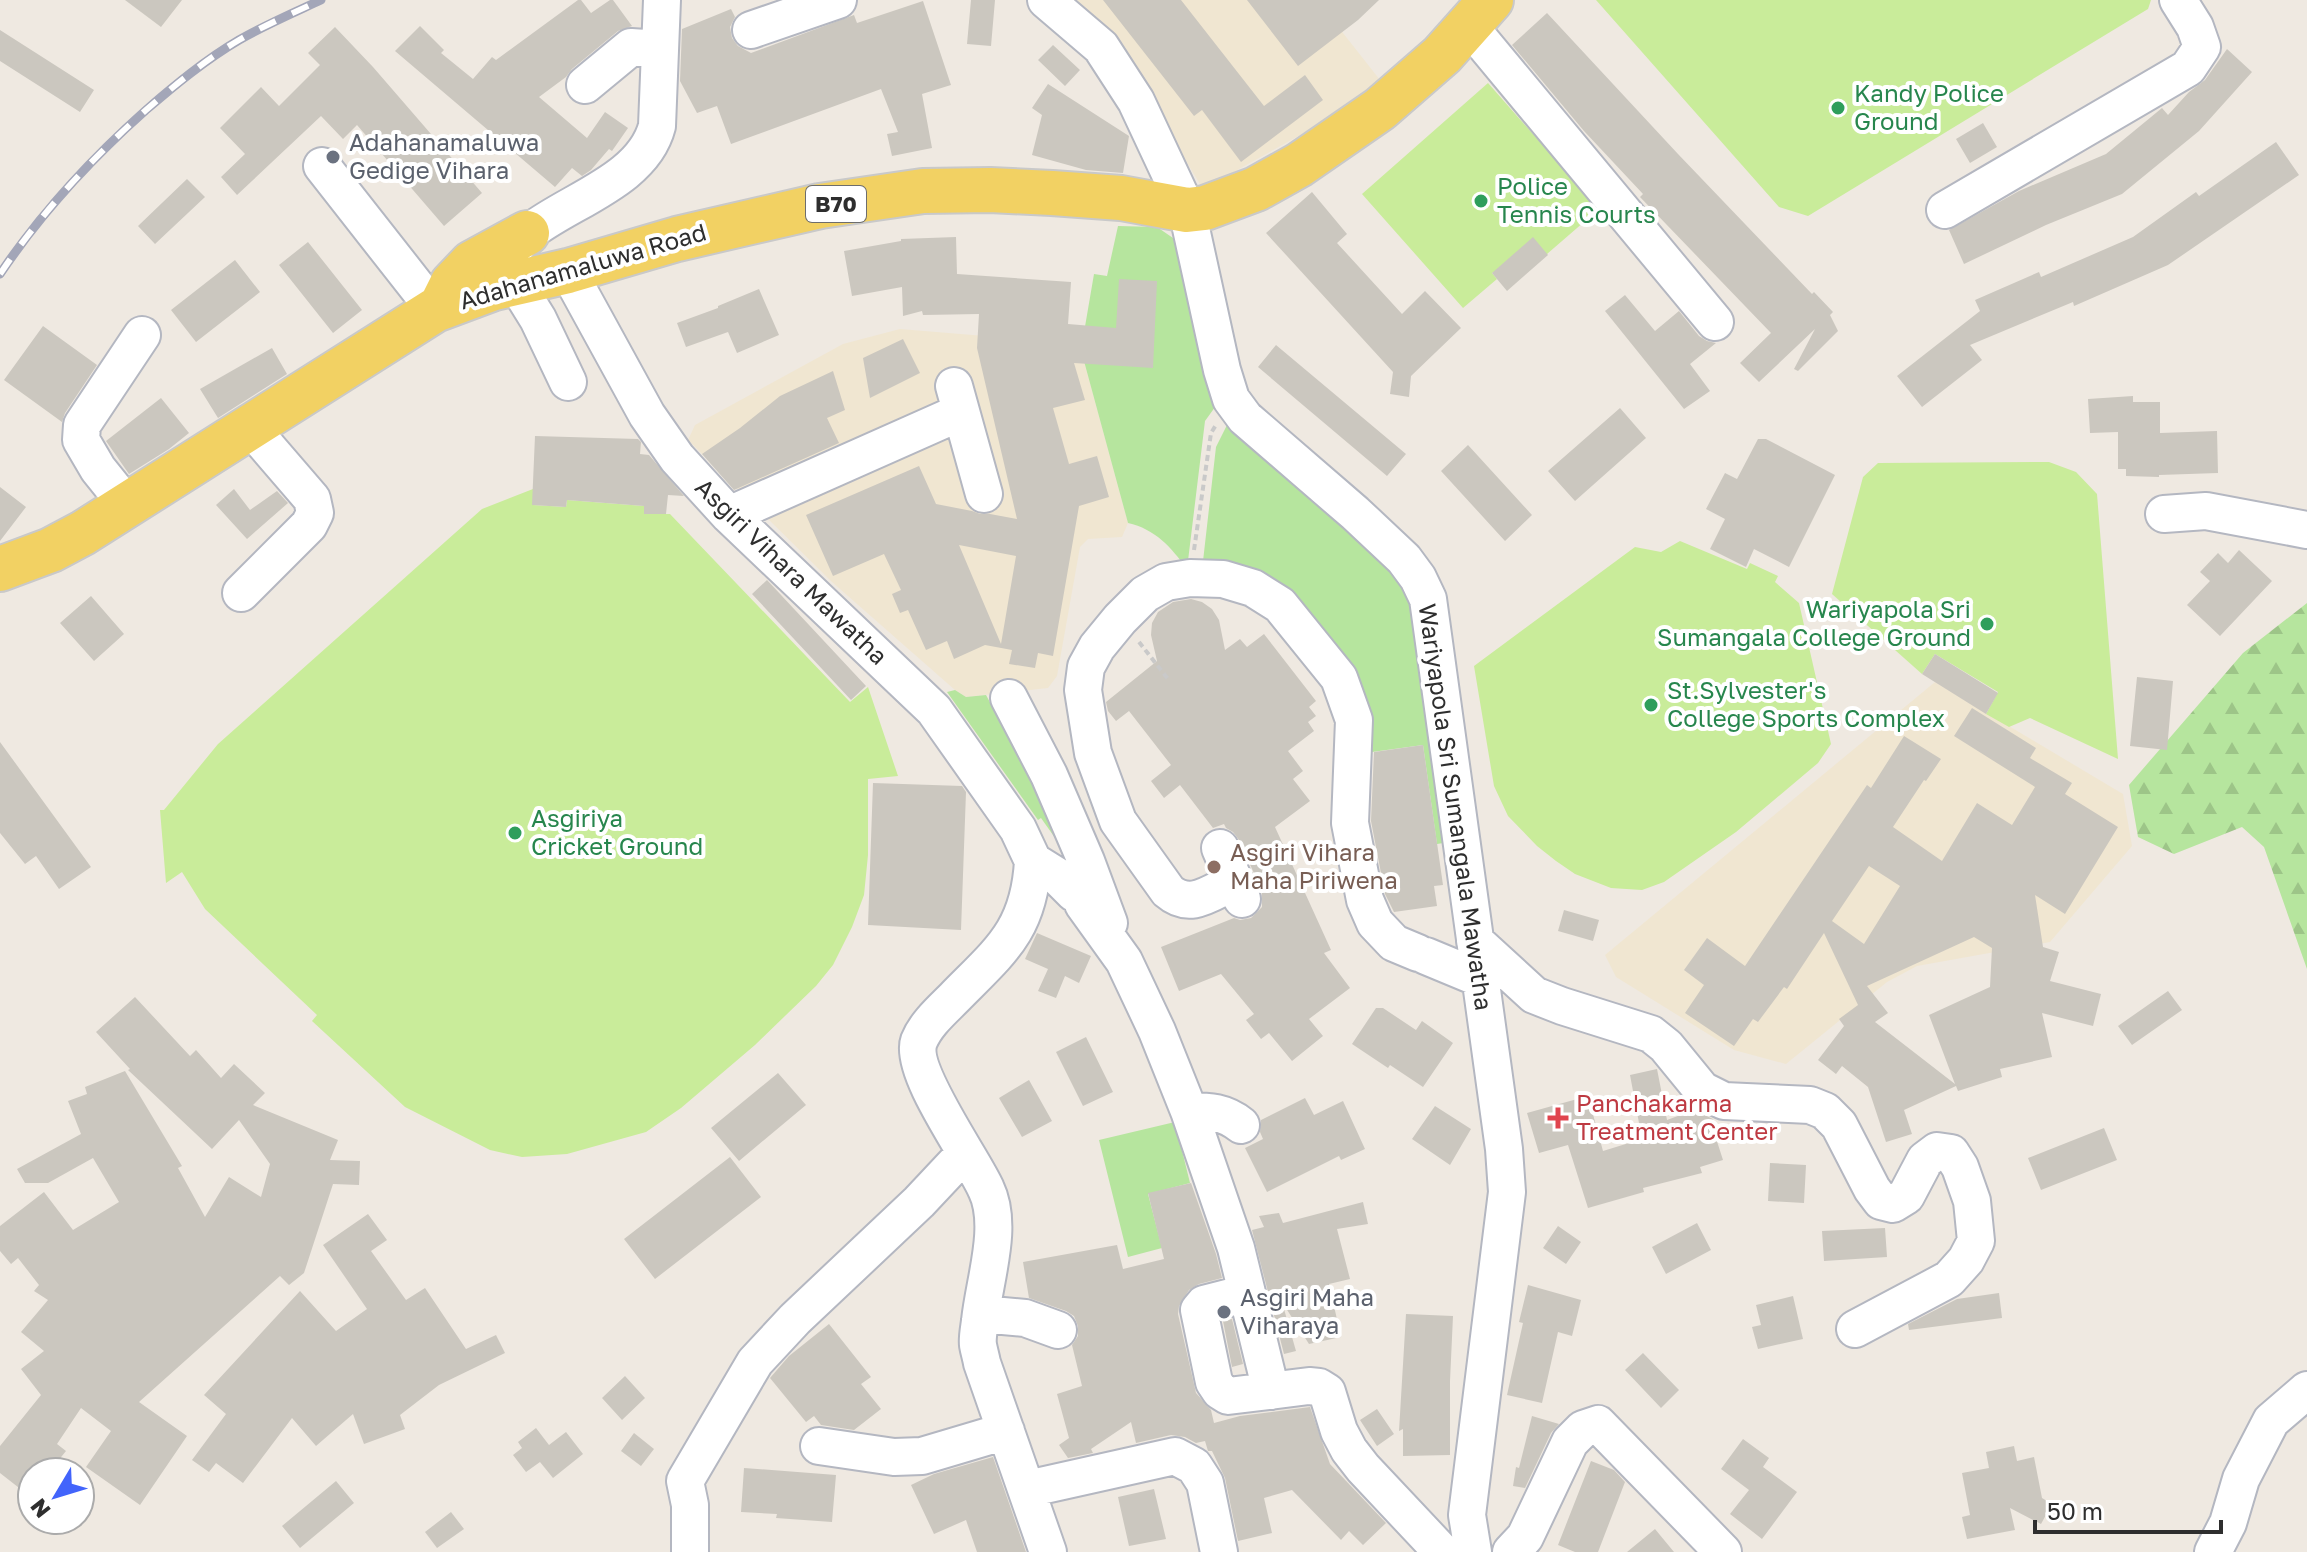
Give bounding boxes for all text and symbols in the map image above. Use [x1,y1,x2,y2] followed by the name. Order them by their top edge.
[1854,78,2004,135] place label: Kandy Police Ground
[1829,99,1847,117] marker: Kandy Police Ground
[349,127,539,184] place label: Adahanamaluwa Gedige Vihara
[324,148,342,166] marker: Adahanamaluwa Gedige Vihara
[1497,171,1656,228] place label: Police Tennis Courts
[806,186,866,222] road number: B70
[1472,192,1490,210] marker: Police Tennis Courts
[456,216,709,315] street label: Adahanamaluwa Road
[690,472,894,670] street label: Asgiri Vihara Mawatha
[1657,594,1971,651] place label: Wariyapola Sri Sumangala College Ground
[1414,602,1499,1012] street label: Wariyapola Sri Sumangala Mawatha
[1978,615,1996,633] marker: Wariyapola Sri Sumangala College Ground
[1667,675,1945,732] place label: St.Sylvester's College Sports Complex
[1642,696,1660,714] marker: St.Sylvester's College Sports Complex
[531,803,703,860] place label: Asgiriya Cricket Ground
[506,824,524,842] marker: Asgiriya Cricket Ground
[1230,837,1398,894] place label: Asgiri Vihara Maha Piriwena
[1205,858,1223,876] marker: Asgiri Vihara Maha Piriwena
[1576,1088,1778,1145] place label: Panchakarma Treatment Center
[1547,1107,1569,1129] marker: Panchakarma Treatment Center
[1240,1282,1374,1339] place label: Asgiri Maha Viharaya
[1215,1303,1233,1321] marker: Asgiri Maha Viharaya
[16,1456,96,1536] north arrow
[2035,1484,2221,1534] scale bar
[24,1494,56,1524] text: N
[2047,1496,2103,1525] text: 50 m

